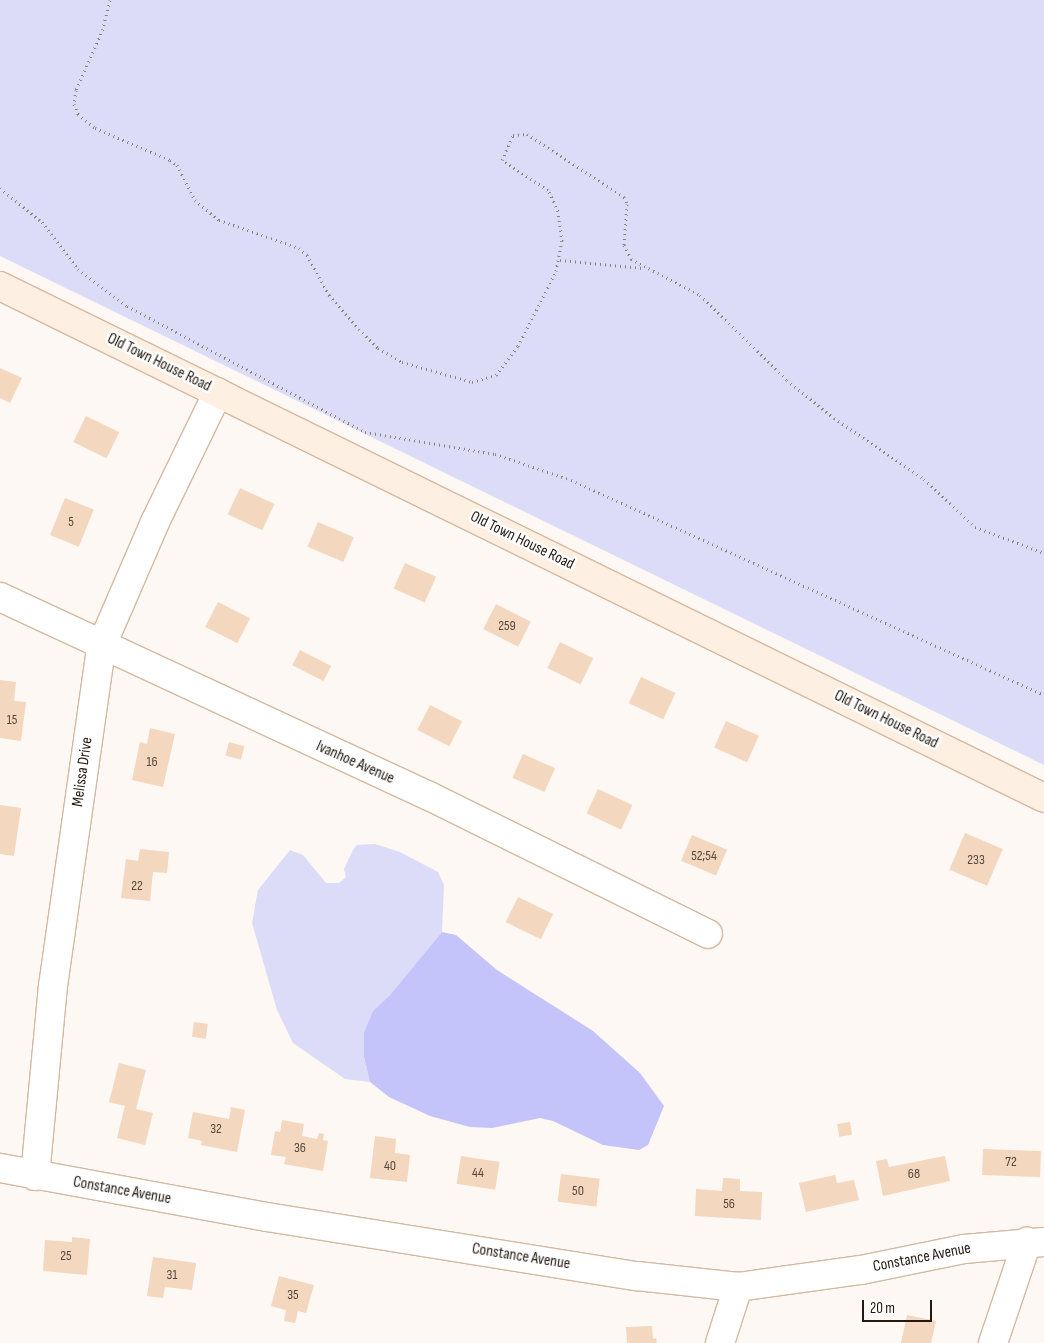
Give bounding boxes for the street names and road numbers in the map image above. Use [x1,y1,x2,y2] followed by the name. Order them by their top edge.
[104,330,214,396] street label: Old Town House Road
[467,508,577,574] street label: Old Town House Road
[831,687,941,753] street label: Old Town House Road
[69,736,97,808] street label: Melissa Drive
[313,737,397,789] street label: Ivanhoe Avenue
[72,1173,172,1209] street label: Constance Avenue
[872,1239,972,1277] street label: Constance Avenue
[471,1240,571,1274] street label: Constance Avenue

